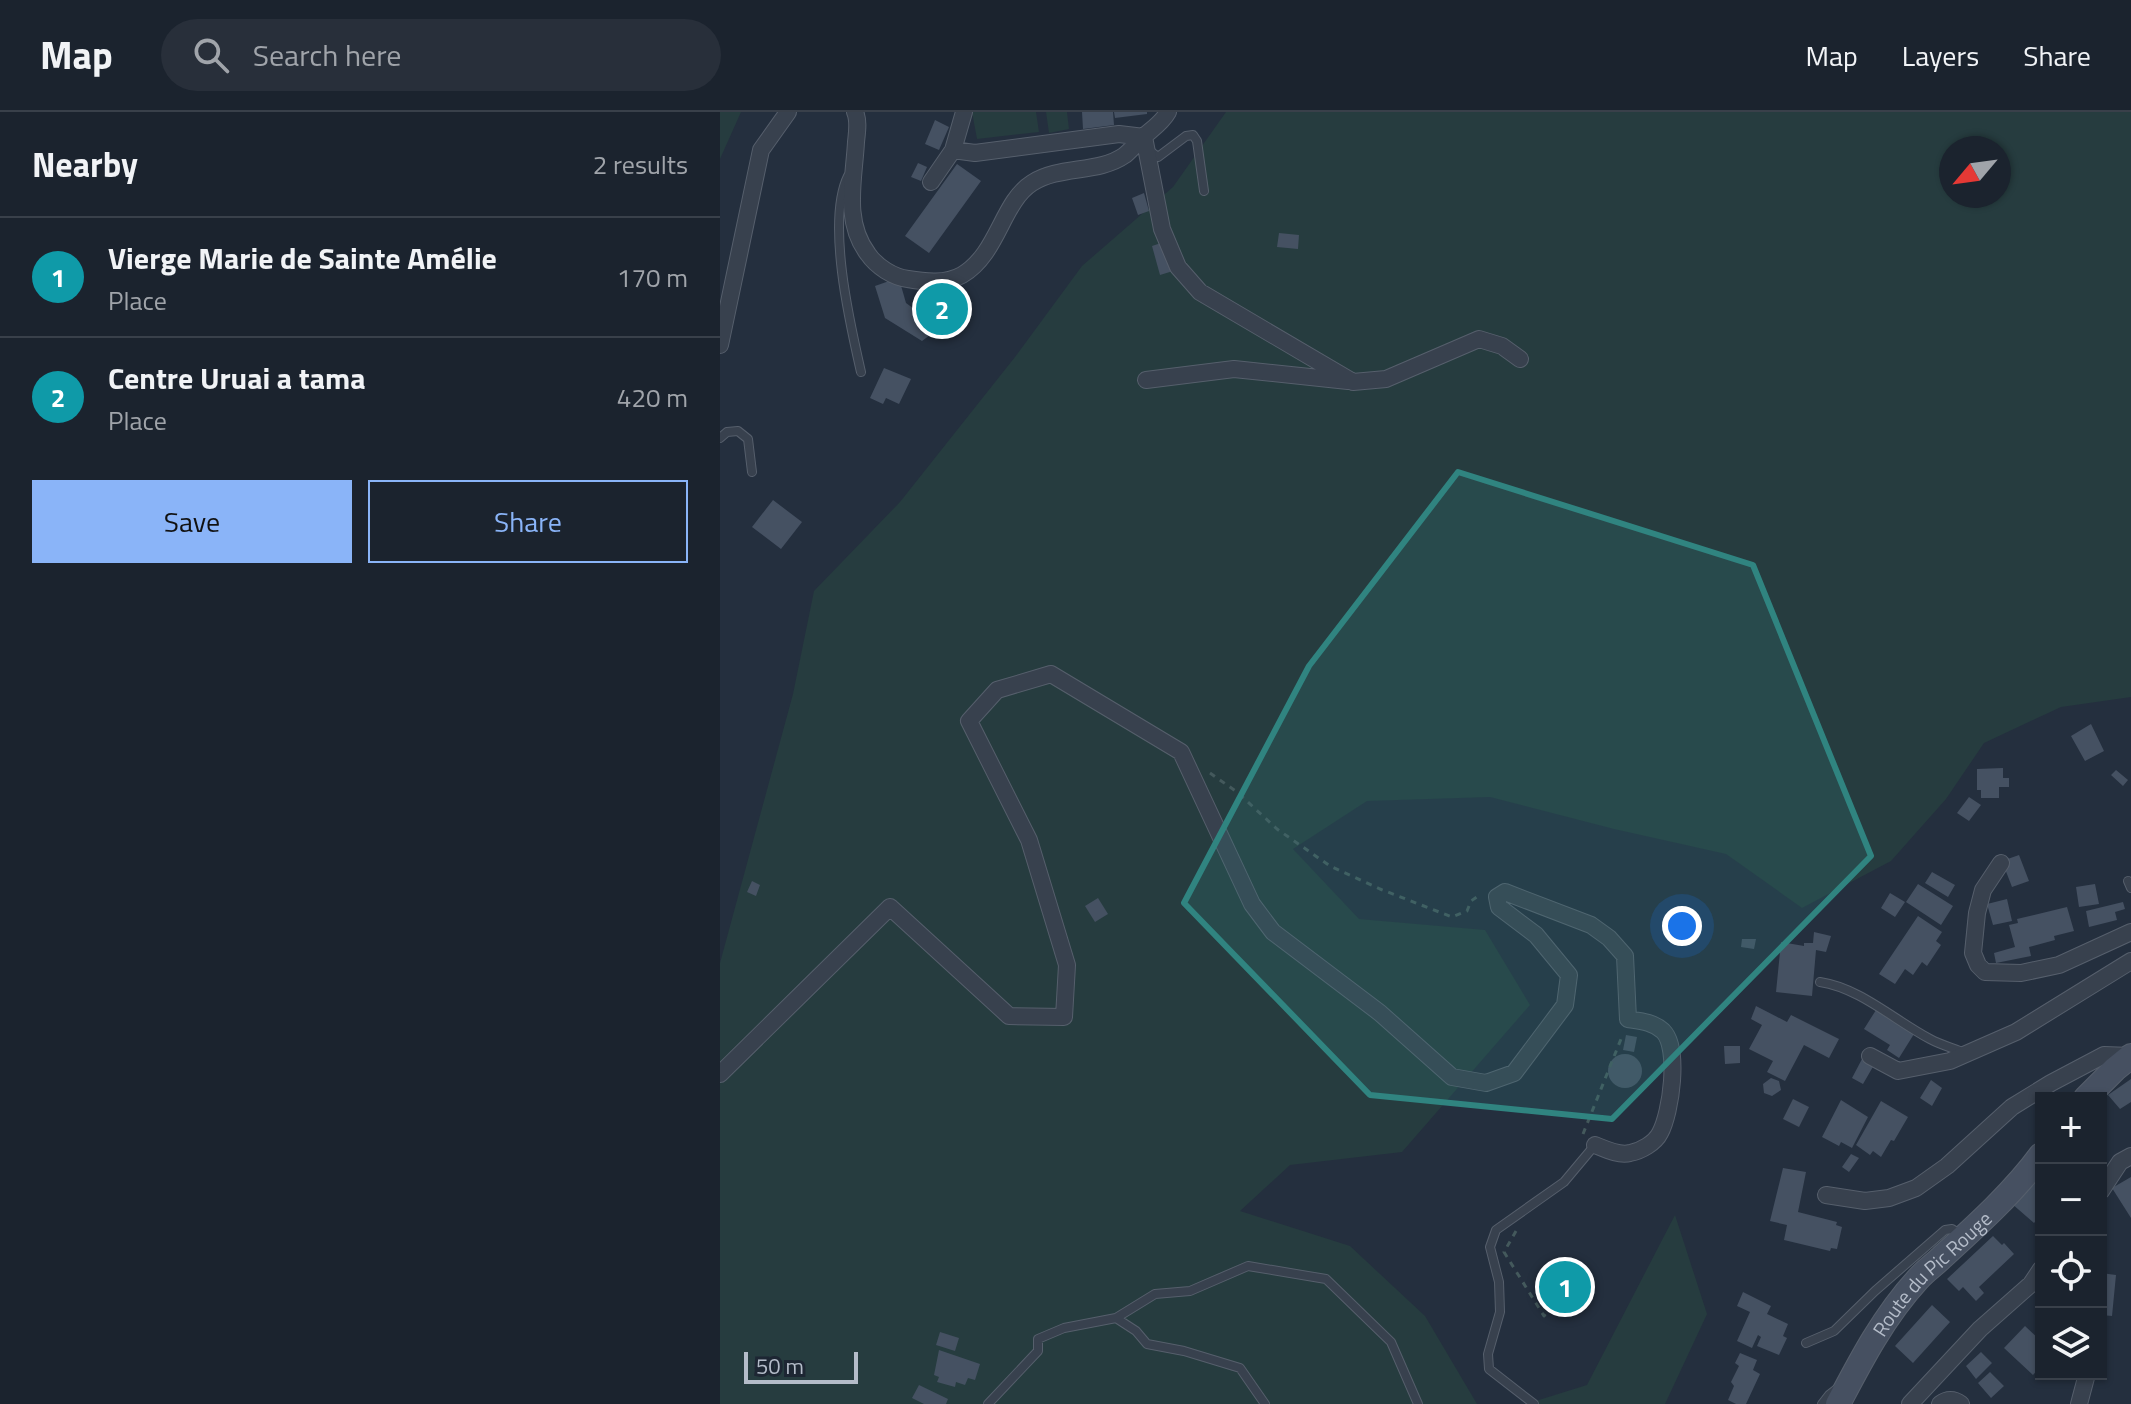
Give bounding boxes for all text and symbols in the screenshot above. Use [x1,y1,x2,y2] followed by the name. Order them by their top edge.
[161,19,721,91] search box
[40,26,113,84] text: Map
[253,32,402,78] text: Search here
[189,33,233,77] icon: search
[1805,34,1858,77] text: Map
[1902,34,1979,77] text: Layers
[2023,34,2091,77] text: Share
[1939,136,2011,208] north arrow
[32,138,138,190] text: Nearby
[593,145,688,184] text: 2 results
[108,235,497,281] text: Vierge Marie de Sainte Amélie
[51,258,65,297] text: 1
[617,258,688,297] text: 170 m
[916,279,968,339] pin: 2
[108,281,167,320] text: Place
[108,355,366,401] text: Centre Uruai a tama
[51,378,65,417] text: 2
[617,378,688,417] text: 420 m
[108,401,167,440] text: Place
[32,480,352,563] button: Save
[368,480,688,563] button: Share
[1662,906,1702,946] your location
[2035,1092,2107,1380] map controls
[2035,1092,2107,1164] button: +
[2035,1164,2107,1236] button: −
[1864,1203,1998,1342] street label: Route du Pic Rouge
[2035,1236,2107,1308] button: locate
[1539,1257,1591,1317] pin: 1
[2035,1308,2107,1380] button: layers
[744,1348,858,1384] scale bar
[756,1349,804,1383] text: 50 m

